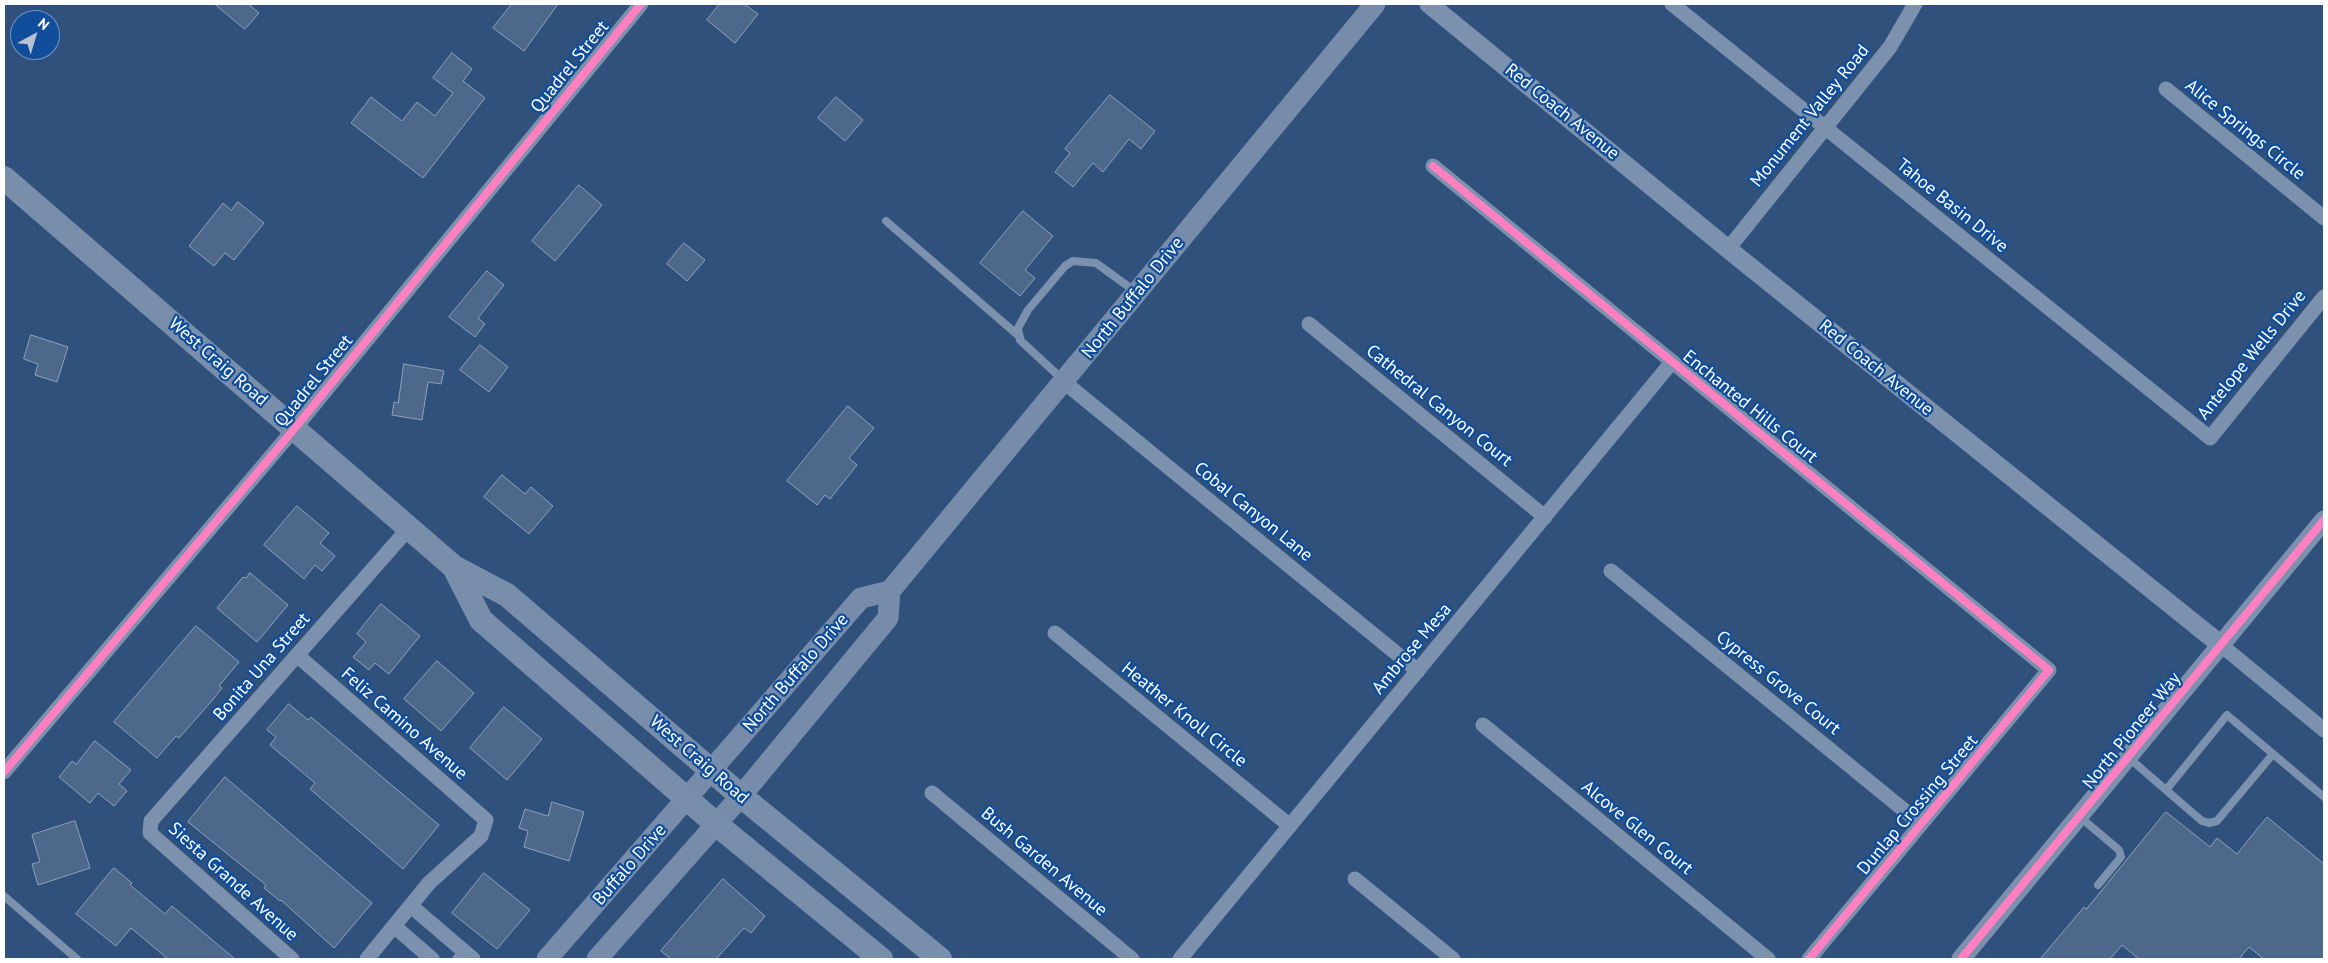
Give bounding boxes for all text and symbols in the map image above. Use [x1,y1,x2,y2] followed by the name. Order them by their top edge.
[10,10,60,60] north arrow
[35,14,53,34] text: N
[526,17,614,117] street label: Quadrel Street
[1746,41,1874,191] street label: Monument Valley Road
[1501,59,1623,165] street label: Red Coach Avenue
[2181,75,2309,185] street label: Alice Springs Circle
[1892,154,2012,258] street label: Tahoe Basin Drive
[1077,233,1189,363] street label: North Buffalo Drive
[2193,286,2311,424] street label: Antelope Wells Drive
[164,313,272,411] street label: West Craig Road
[1815,315,1937,421] street label: Red Coach Avenue
[270,331,358,431] street label: Quadrel Street
[1362,340,1516,472] street label: Cathedral Canyon Court
[1678,346,1822,468] street label: Enchanted Hills Court
[1189,458,1317,566] street label: Cobal Canyon Lane
[1368,599,1456,699] street label: Ambrose Mesa
[209,609,315,725] street label: Bonita Una Street
[739,609,853,737] street label: North Buffalo Drive
[1712,626,1844,740] street label: Cypress Grove Court
[1117,658,1251,772] street label: Heather Knoll Circle
[336,663,472,785] street label: Feliz Camino Avenue
[2078,668,2186,794] street label: North Pioneer Way
[645,711,753,809] street label: West Craig Road
[1853,731,1983,879] street label: Dunlap Crossing Street
[1577,776,1697,880] street label: Alcove Glen Court
[976,803,1112,921] street label: Bush Garden Avenue
[164,818,302,946] street label: Siesta Grande Avenue
[589,820,671,910] street label: Buffalo Drive

